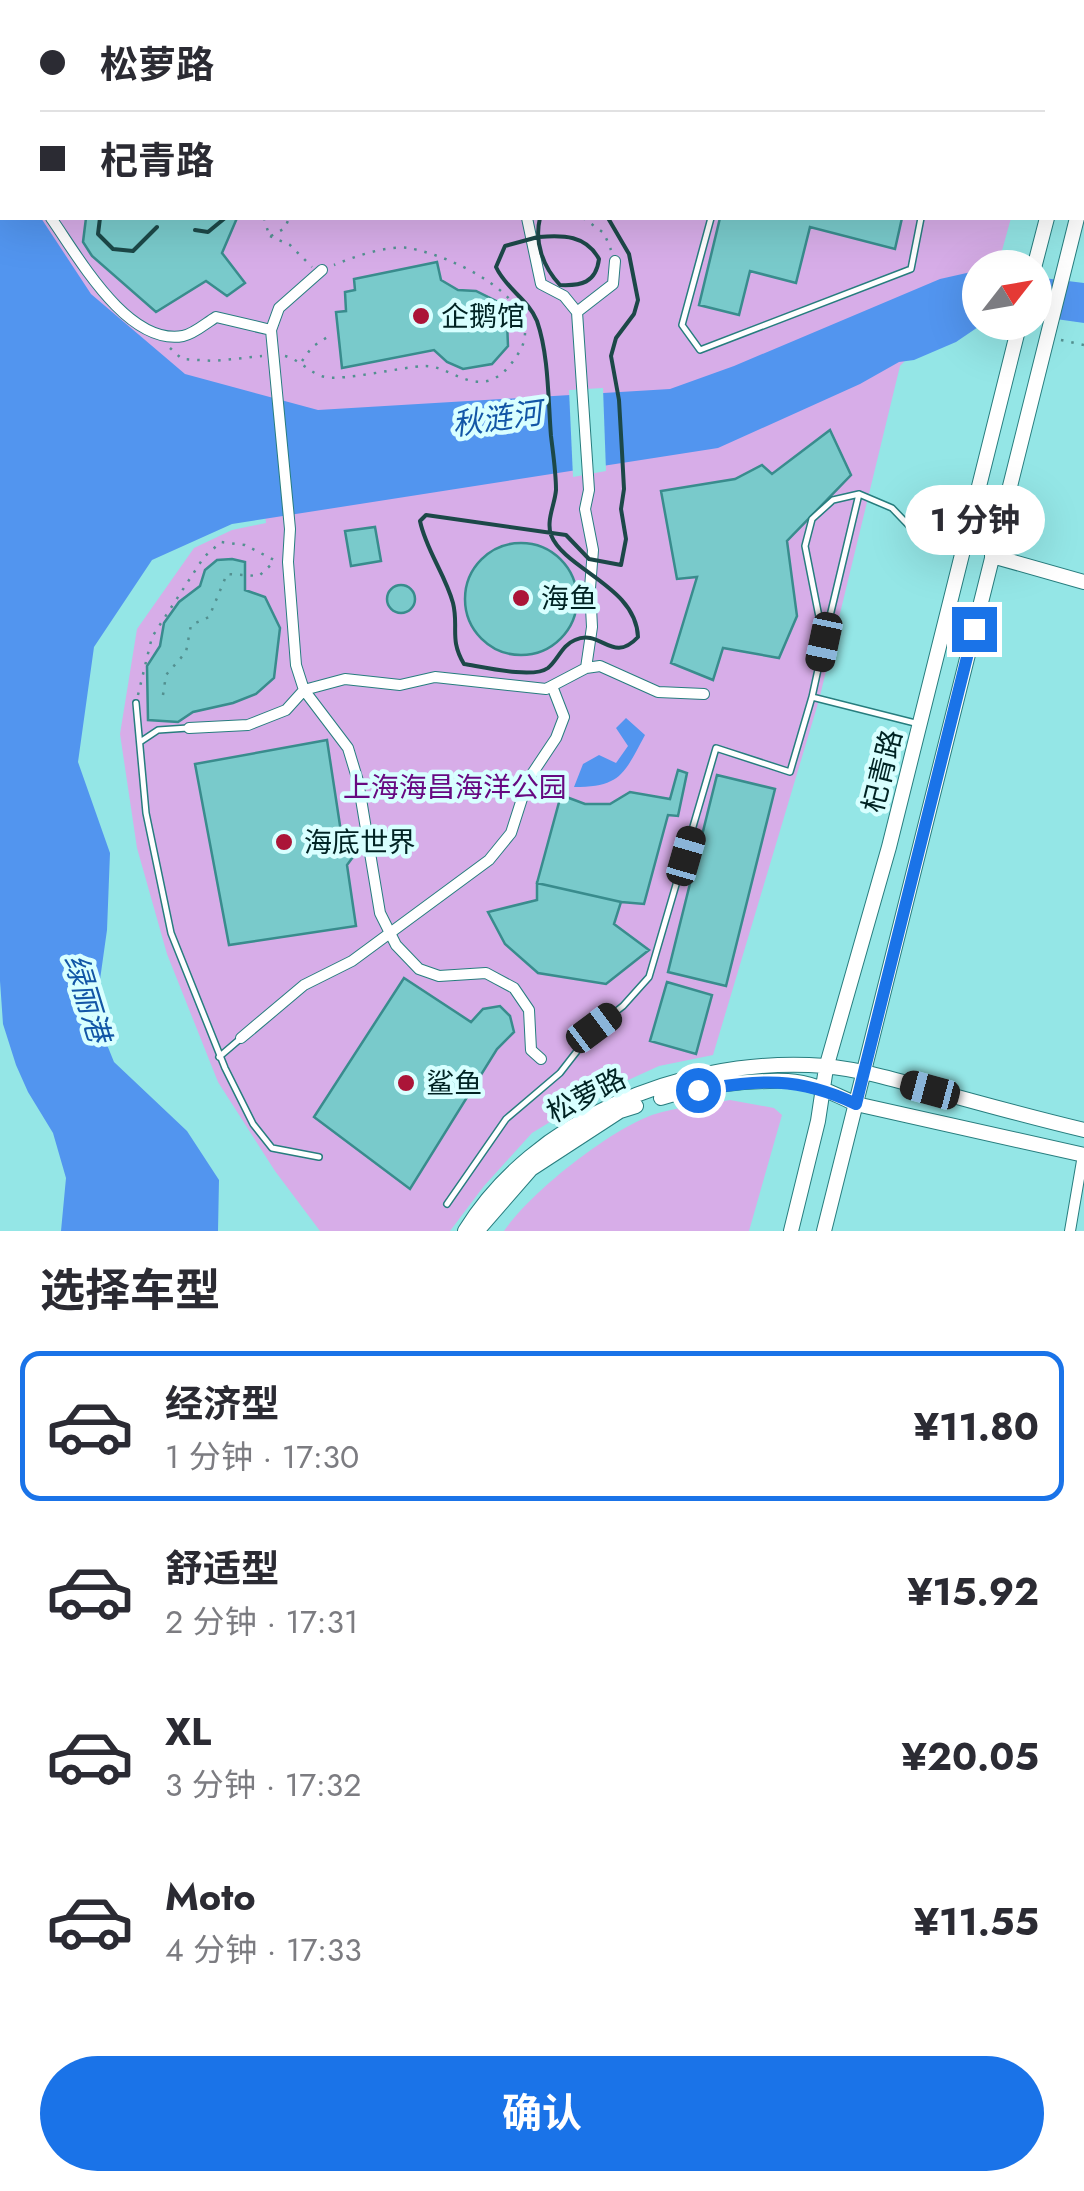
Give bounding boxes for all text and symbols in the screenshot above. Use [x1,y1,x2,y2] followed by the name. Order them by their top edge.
[100,37,214,92] text: 松萝路
[100,133,214,188] text: 杞青路
[962,250,1052,340] north arrow
[962,250,1052,340] map controls
[441,296,525,337] place label: 企鹅馆
[410,305,432,327] marker: 企鹅馆
[449,390,549,446] water label: 秋涟河
[904,484,1044,554] callout: 1 分钟
[930,497,1020,543] text: 1 分钟
[541,578,597,619] place label: 海鱼
[510,587,532,609] marker: 海鱼
[952,607,997,652] route end
[803,610,845,674] car
[852,725,913,817] street label: 杞青路
[343,767,567,808] park label: 上海海昌海洋公园
[304,822,416,863] place label: 海底世界
[663,823,709,889] car
[273,831,295,853] marker: 海底世界
[54,949,122,1051] water label: 绿丽港
[561,998,627,1058] car
[539,1058,633,1133] street label: 松萝路
[426,1063,482,1104] place label: 鲨鱼
[676,1068,721,1113] route start
[897,1068,963,1112] car
[395,1072,417,1094] marker: 鲨鱼
[40,1258,220,1323] text: 选择车型
[165,1376,279,1431] text: 经济型
[45,1381,135,1471] icon: car
[914,1399,1039,1454] text: ¥11.80
[165,1434,359,1480] text: 1 分钟 · 17:30
[165,1541,279,1596] text: 舒适型
[45,1546,135,1636] icon: car
[907,1564,1039,1619] text: ¥15.92
[165,1599,358,1645] text: 2 分钟 · 17:31
[165,1704,211,1759] text: XL
[45,1711,135,1801] icon: car
[902,1729,1039,1784] text: ¥20.05
[165,1762,361,1808] text: 3 分钟 · 17:32
[165,1869,256,1924] text: Moto
[45,1876,135,1966] icon: car
[914,1894,1039,1949] text: ¥11.55
[165,1927,362,1973] text: 4 分钟 · 17:33
[40,2056,1044,2171] button: 确认

